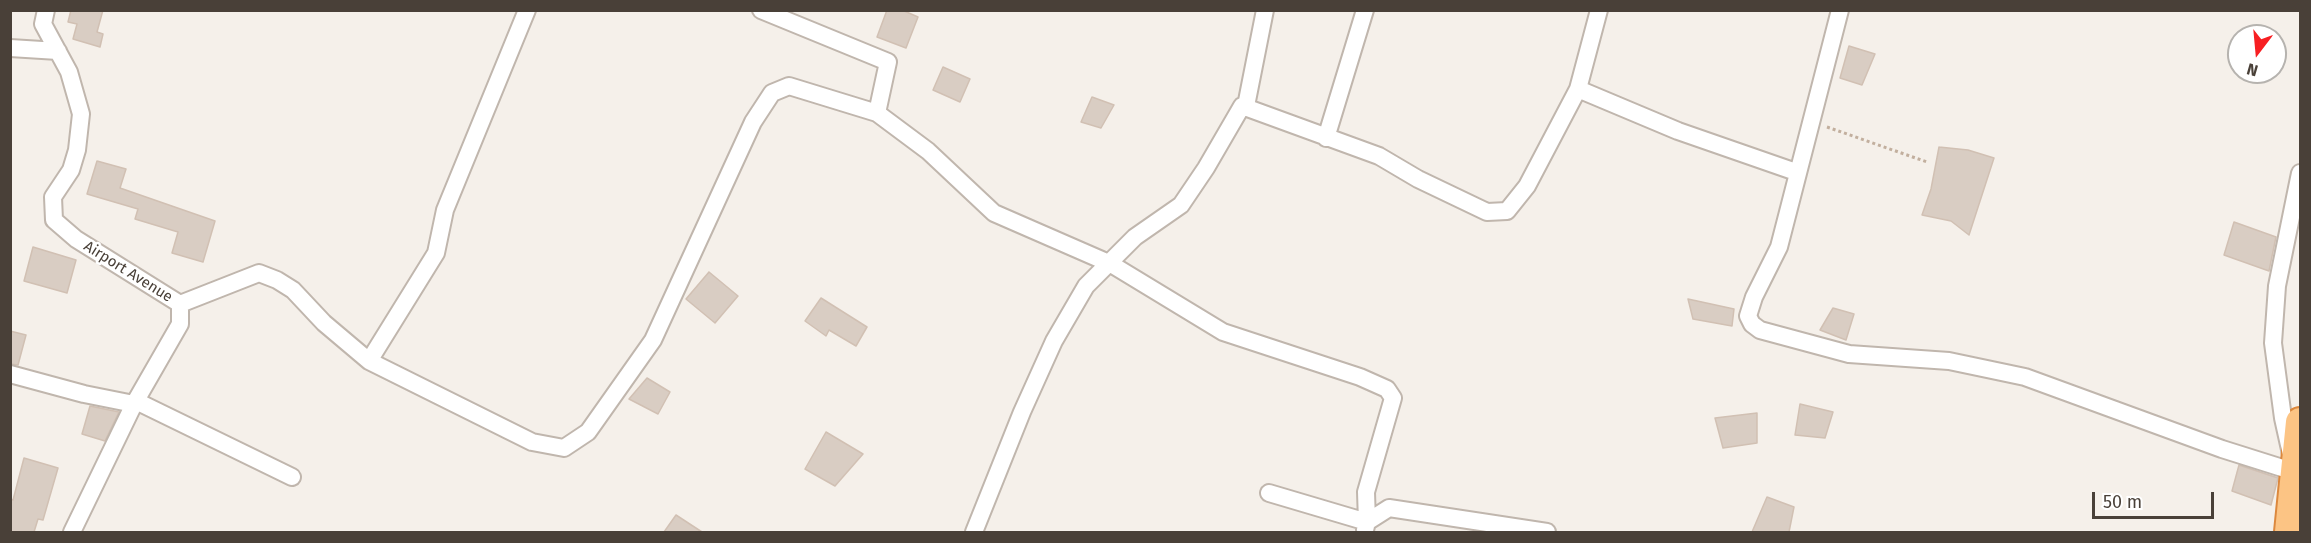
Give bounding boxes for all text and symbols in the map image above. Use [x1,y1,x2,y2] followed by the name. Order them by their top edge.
[2227,24,2287,84] north arrow
[2245,59,2260,80] text: N
[80,238,176,306] street label: Airport Avenue
[2095,480,2216,518] scale bar
[2103,491,2142,513] text: 50 m

